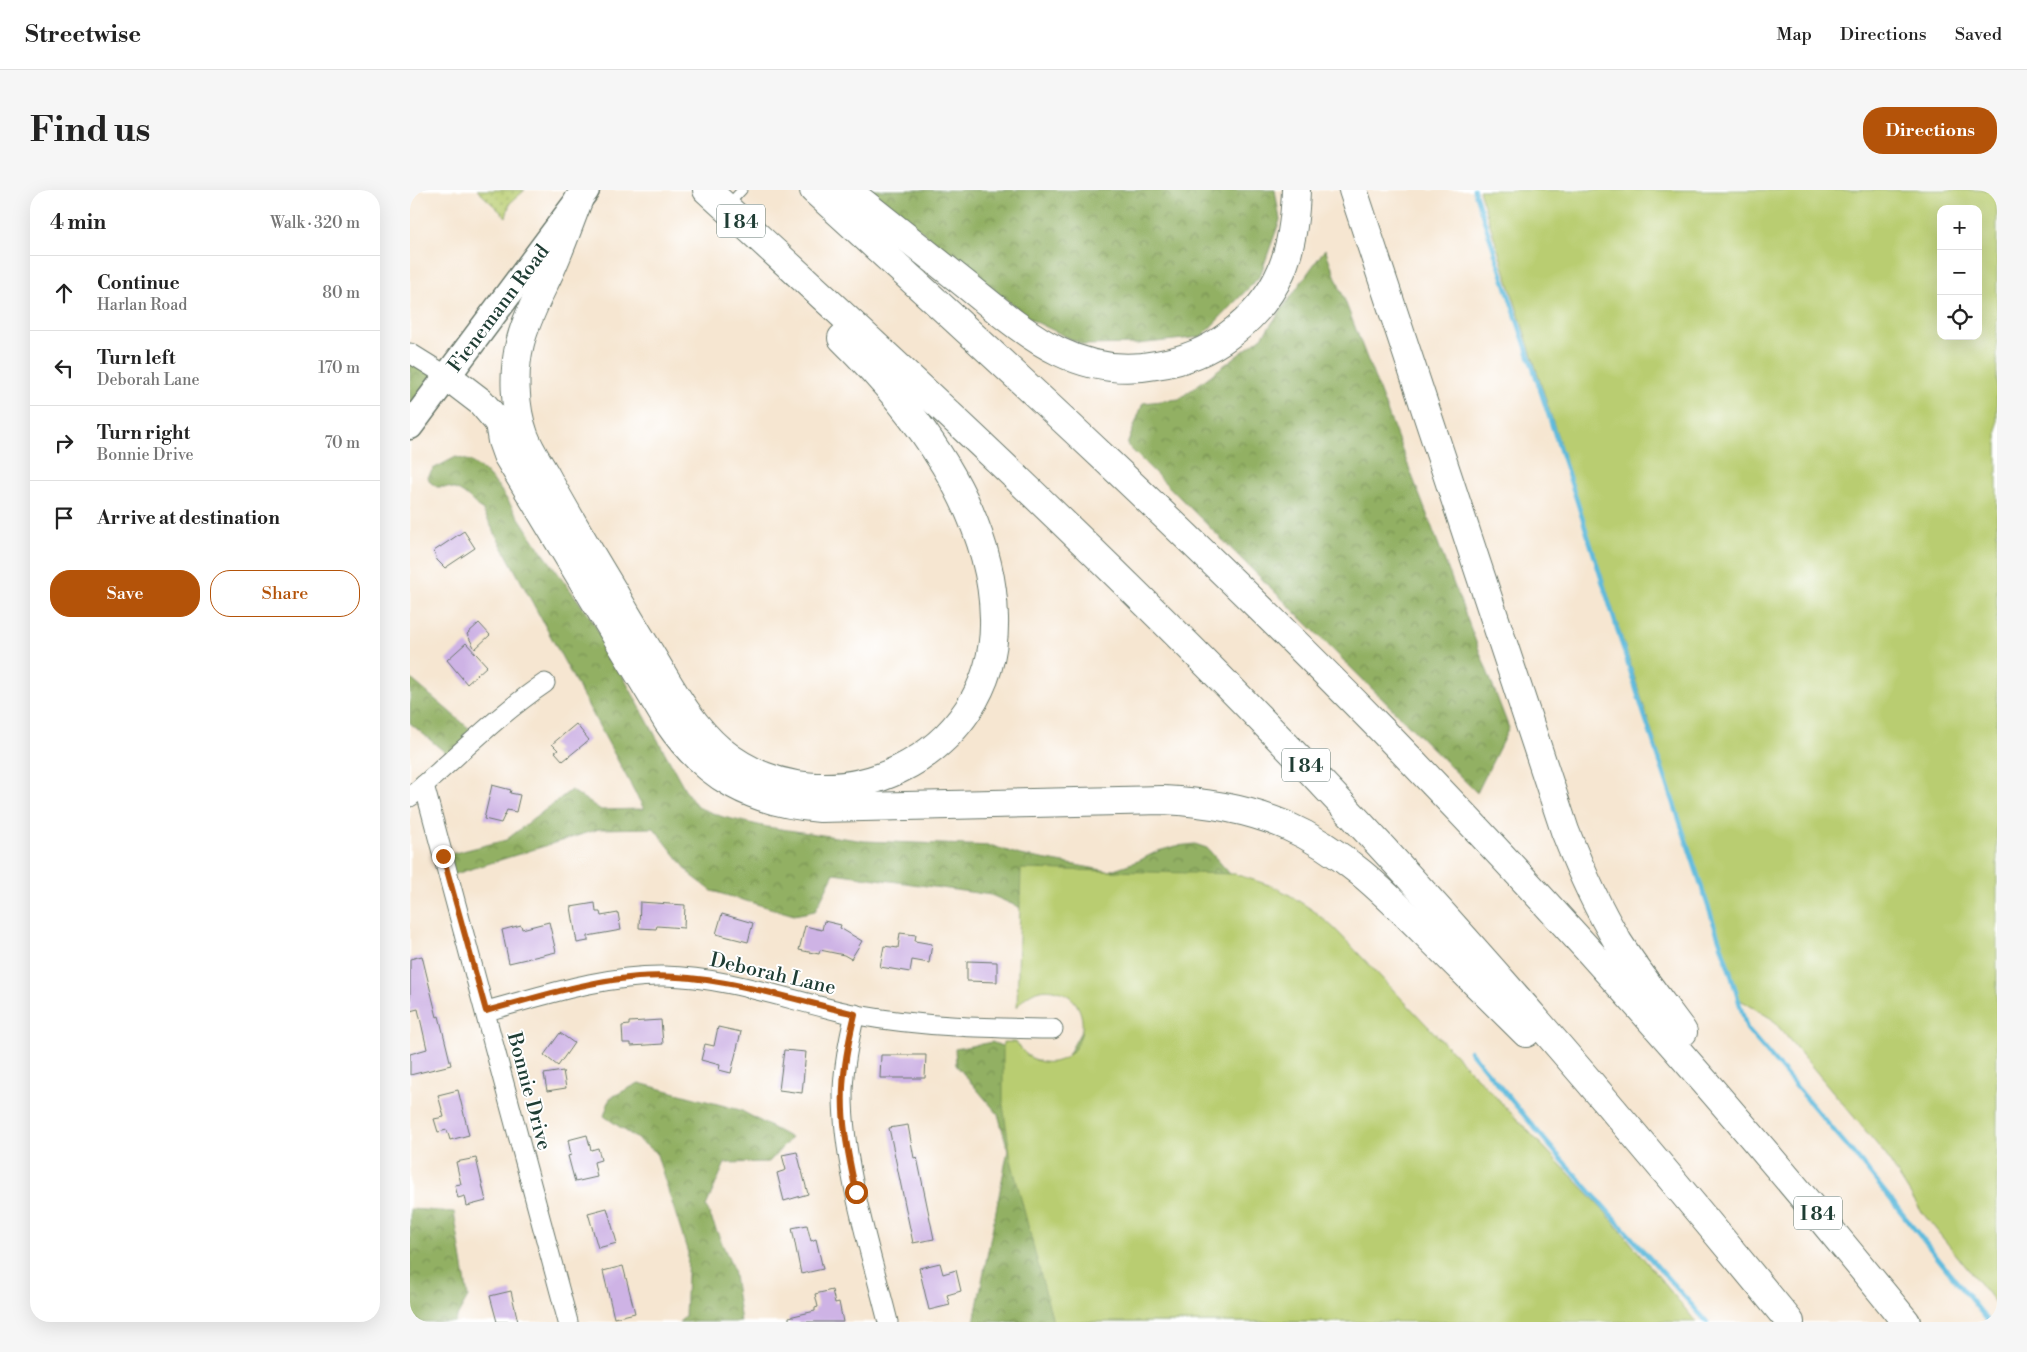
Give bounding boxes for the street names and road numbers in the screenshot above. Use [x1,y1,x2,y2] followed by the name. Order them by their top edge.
[717,205,765,238] road number: I 84
[443,240,556,378] street label: Fienemann Road
[1282,748,1330,782] road number: I 84
[707,948,838,1001] street label: Deborah Lane
[501,1029,556,1153] street label: Bonnie Drive
[1794,1196,1842,1230] road number: I 84

